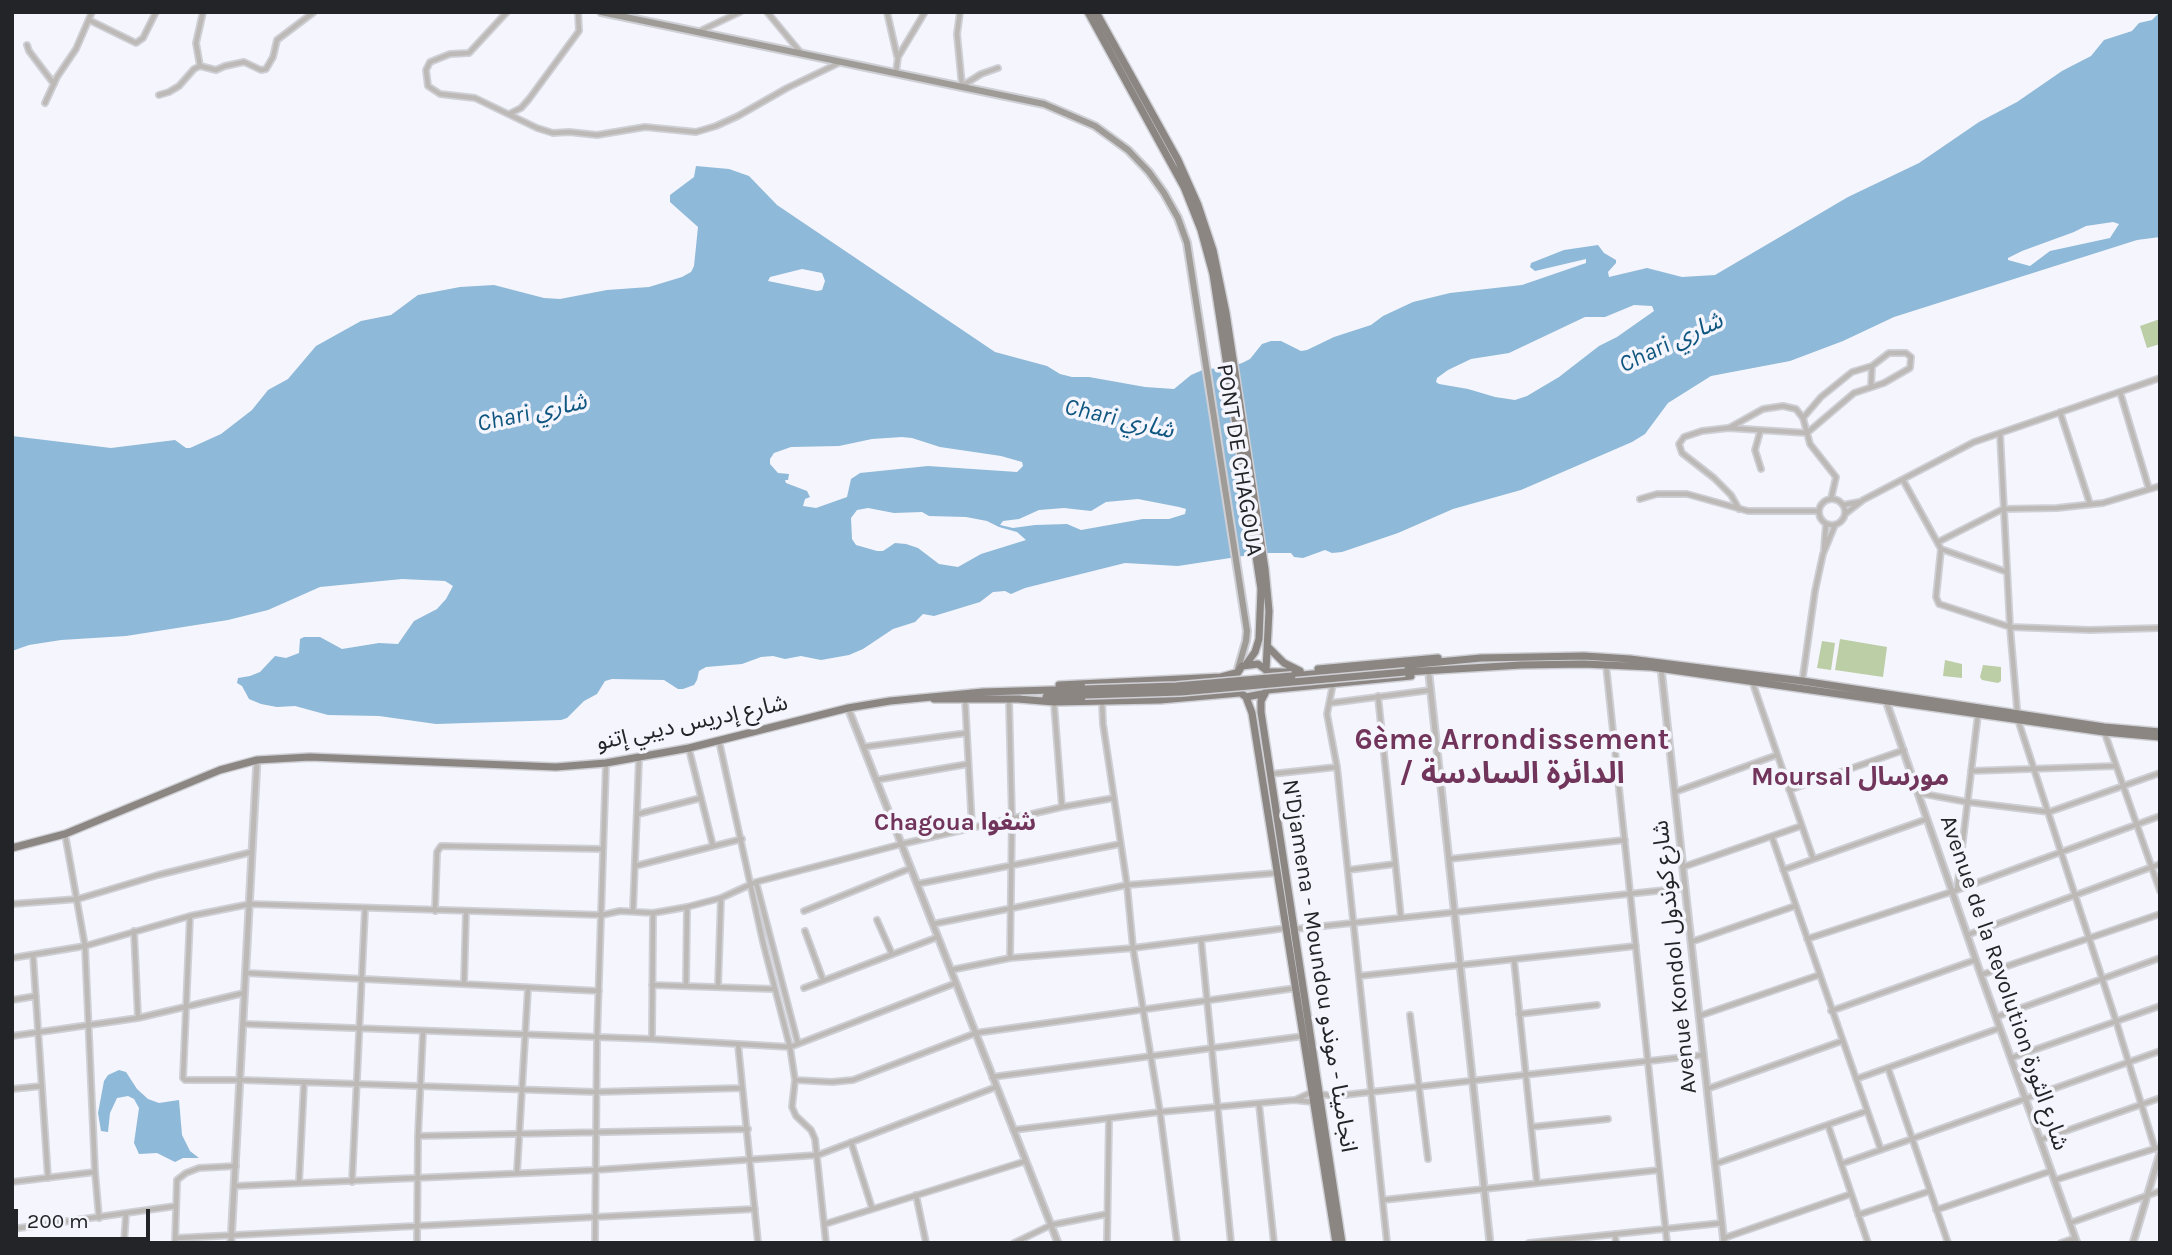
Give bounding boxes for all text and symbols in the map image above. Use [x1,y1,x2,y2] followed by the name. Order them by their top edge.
[1615,306,1727,380] water label: Chari شاري
[1210,362,1268,558] street label: PONT DE CHAGOUA
[475,387,589,439] water label: Chari شاري
[1062,392,1176,446] water label: Chari شاري
[594,689,790,757] street label: شارع إدريس ديبي إتنو
[1355,722,1669,792] district label: 6ème Arrondissement / الدائرة السادسة
[1751,762,1949,794] district label: Moursal مورسال
[1276,778,1362,1154] street label: N'Djamena - Moundou انجامينا - موندو
[874,809,1036,837] district label: Chagoua شغوا
[1934,812,2074,1154] street label: Avenue de la Revolution شارع الثورة
[1647,819,1703,1095] street label: Avenue Kondol شارع كوندول
[18,1196,154,1240] scale bar
[27,1209,89,1233] text: 200 m

